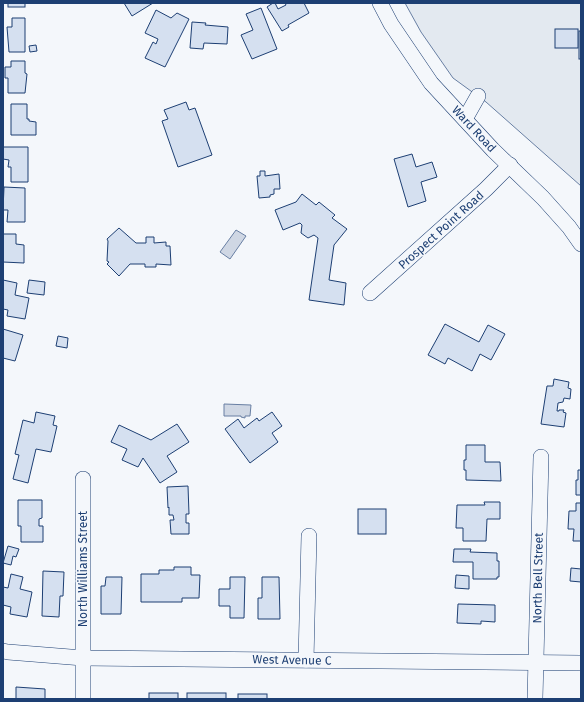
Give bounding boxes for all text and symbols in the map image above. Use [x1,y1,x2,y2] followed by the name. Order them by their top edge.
[449,103,499,155] street label: Ward Road
[396,188,486,272] street label: Prospect Point Road
[76,510,90,627] street label: North Williams Street
[530,532,546,624] street label: North Bell Street
[252,652,332,668] street label: West Avenue C

